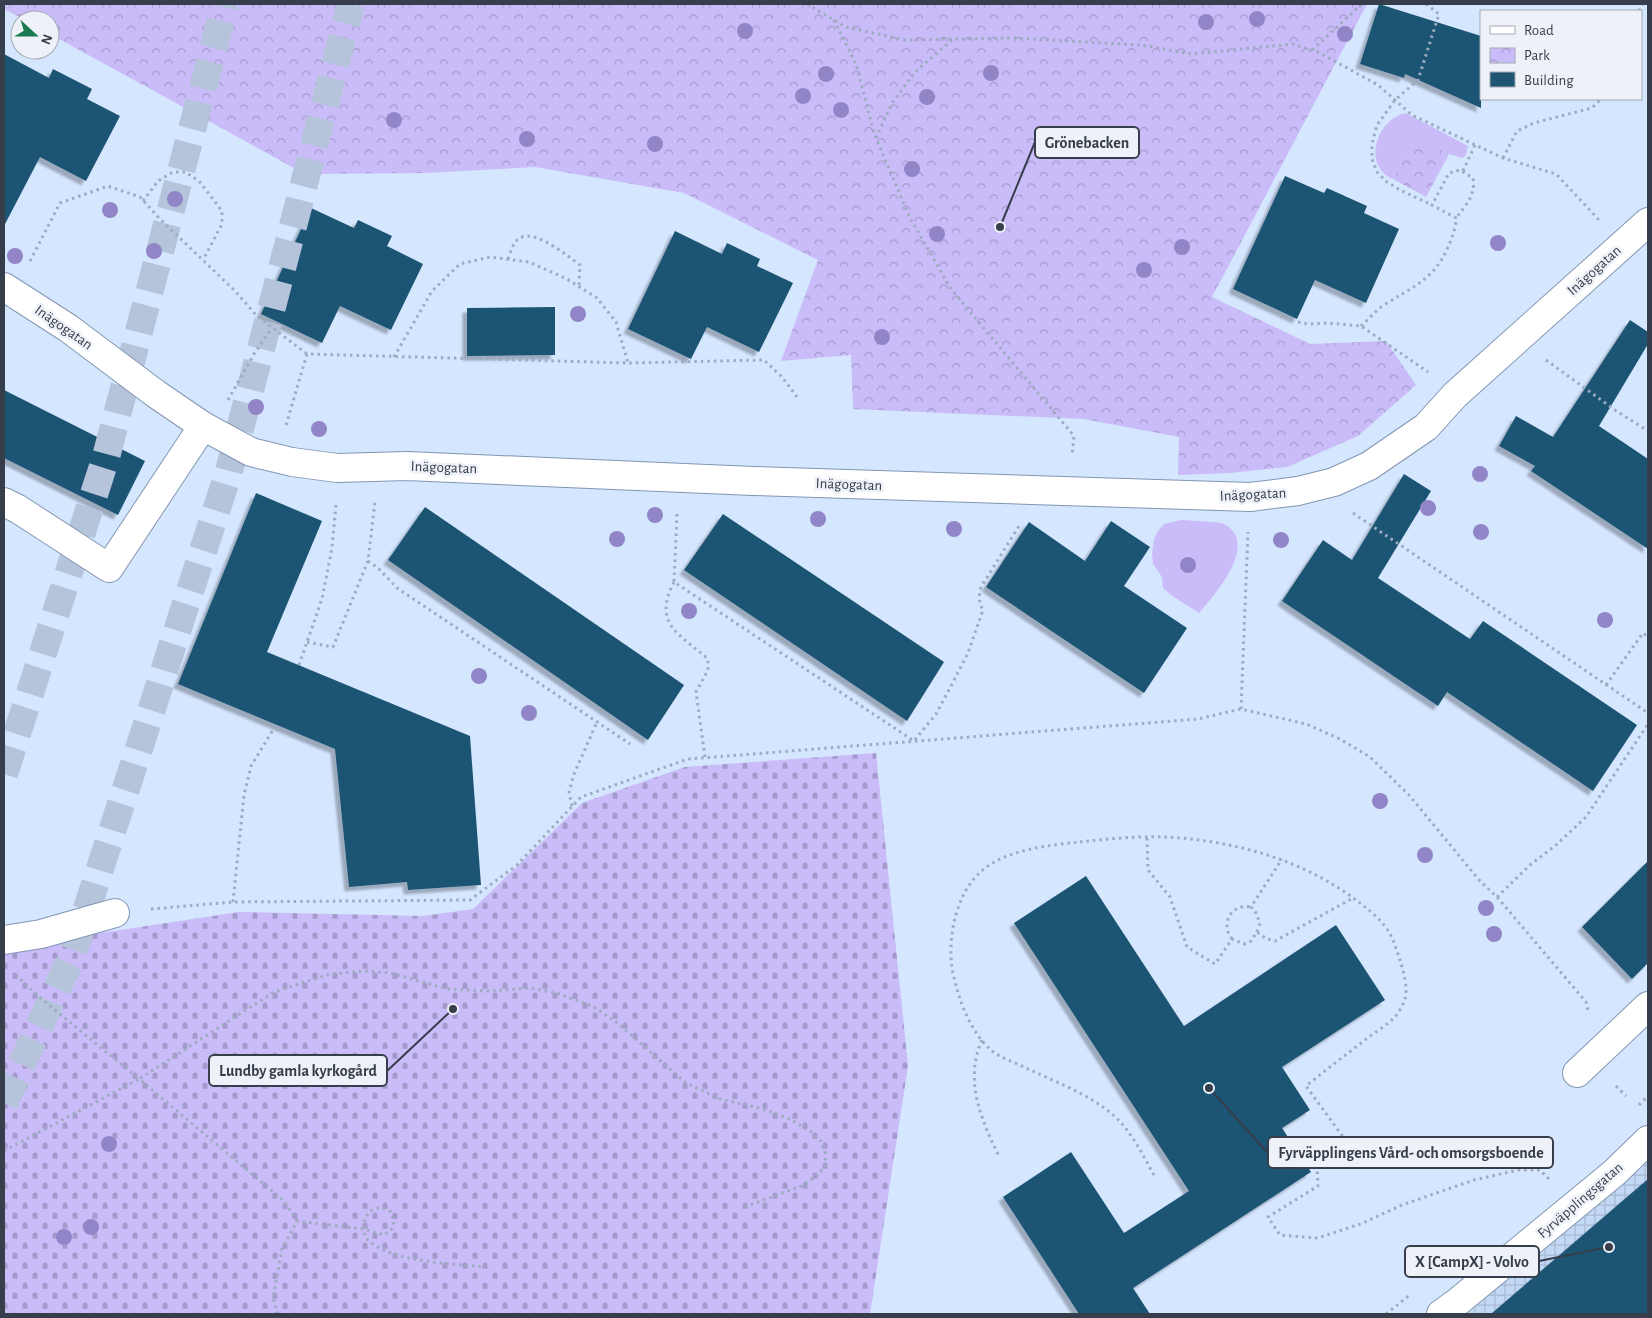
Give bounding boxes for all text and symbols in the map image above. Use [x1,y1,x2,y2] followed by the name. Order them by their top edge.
[10,10,60,60] north arrow
[1480,10,1642,100] legend
[1524,23,1554,38] text: Road
[38,32,54,46] text: N
[1524,48,1550,63] text: Park
[1524,73,1574,88] text: Building
[1035,127,1139,158] callout: Grönebacken
[1045,135,1129,151] text: Grönebacken
[1565,243,1624,298] street label: Inägogatan
[32,302,95,353] street label: Inägogatan
[410,459,478,476] street label: Inägogatan
[815,476,883,493] street label: Inägogatan
[1219,485,1287,504] street label: Inägogatan
[209,1055,387,1086] callout: Lundby gamla kyrkogård
[219,1063,378,1080] text: Lundby gamla kyrkogård
[1268,1137,1553,1168] callout: Fyrväpplingens Vård- och omsorgsboende
[1278,1145,1544,1162] text: Fyrväpplingens Vård- och omsorgsboende
[1535,1160,1626,1241] street label: Fyrväpplingsgatan
[1405,1246,1539,1277] callout: X [CampX] - Volvo
[1415,1254,1529,1270] text: X [CampX] - Volvo

